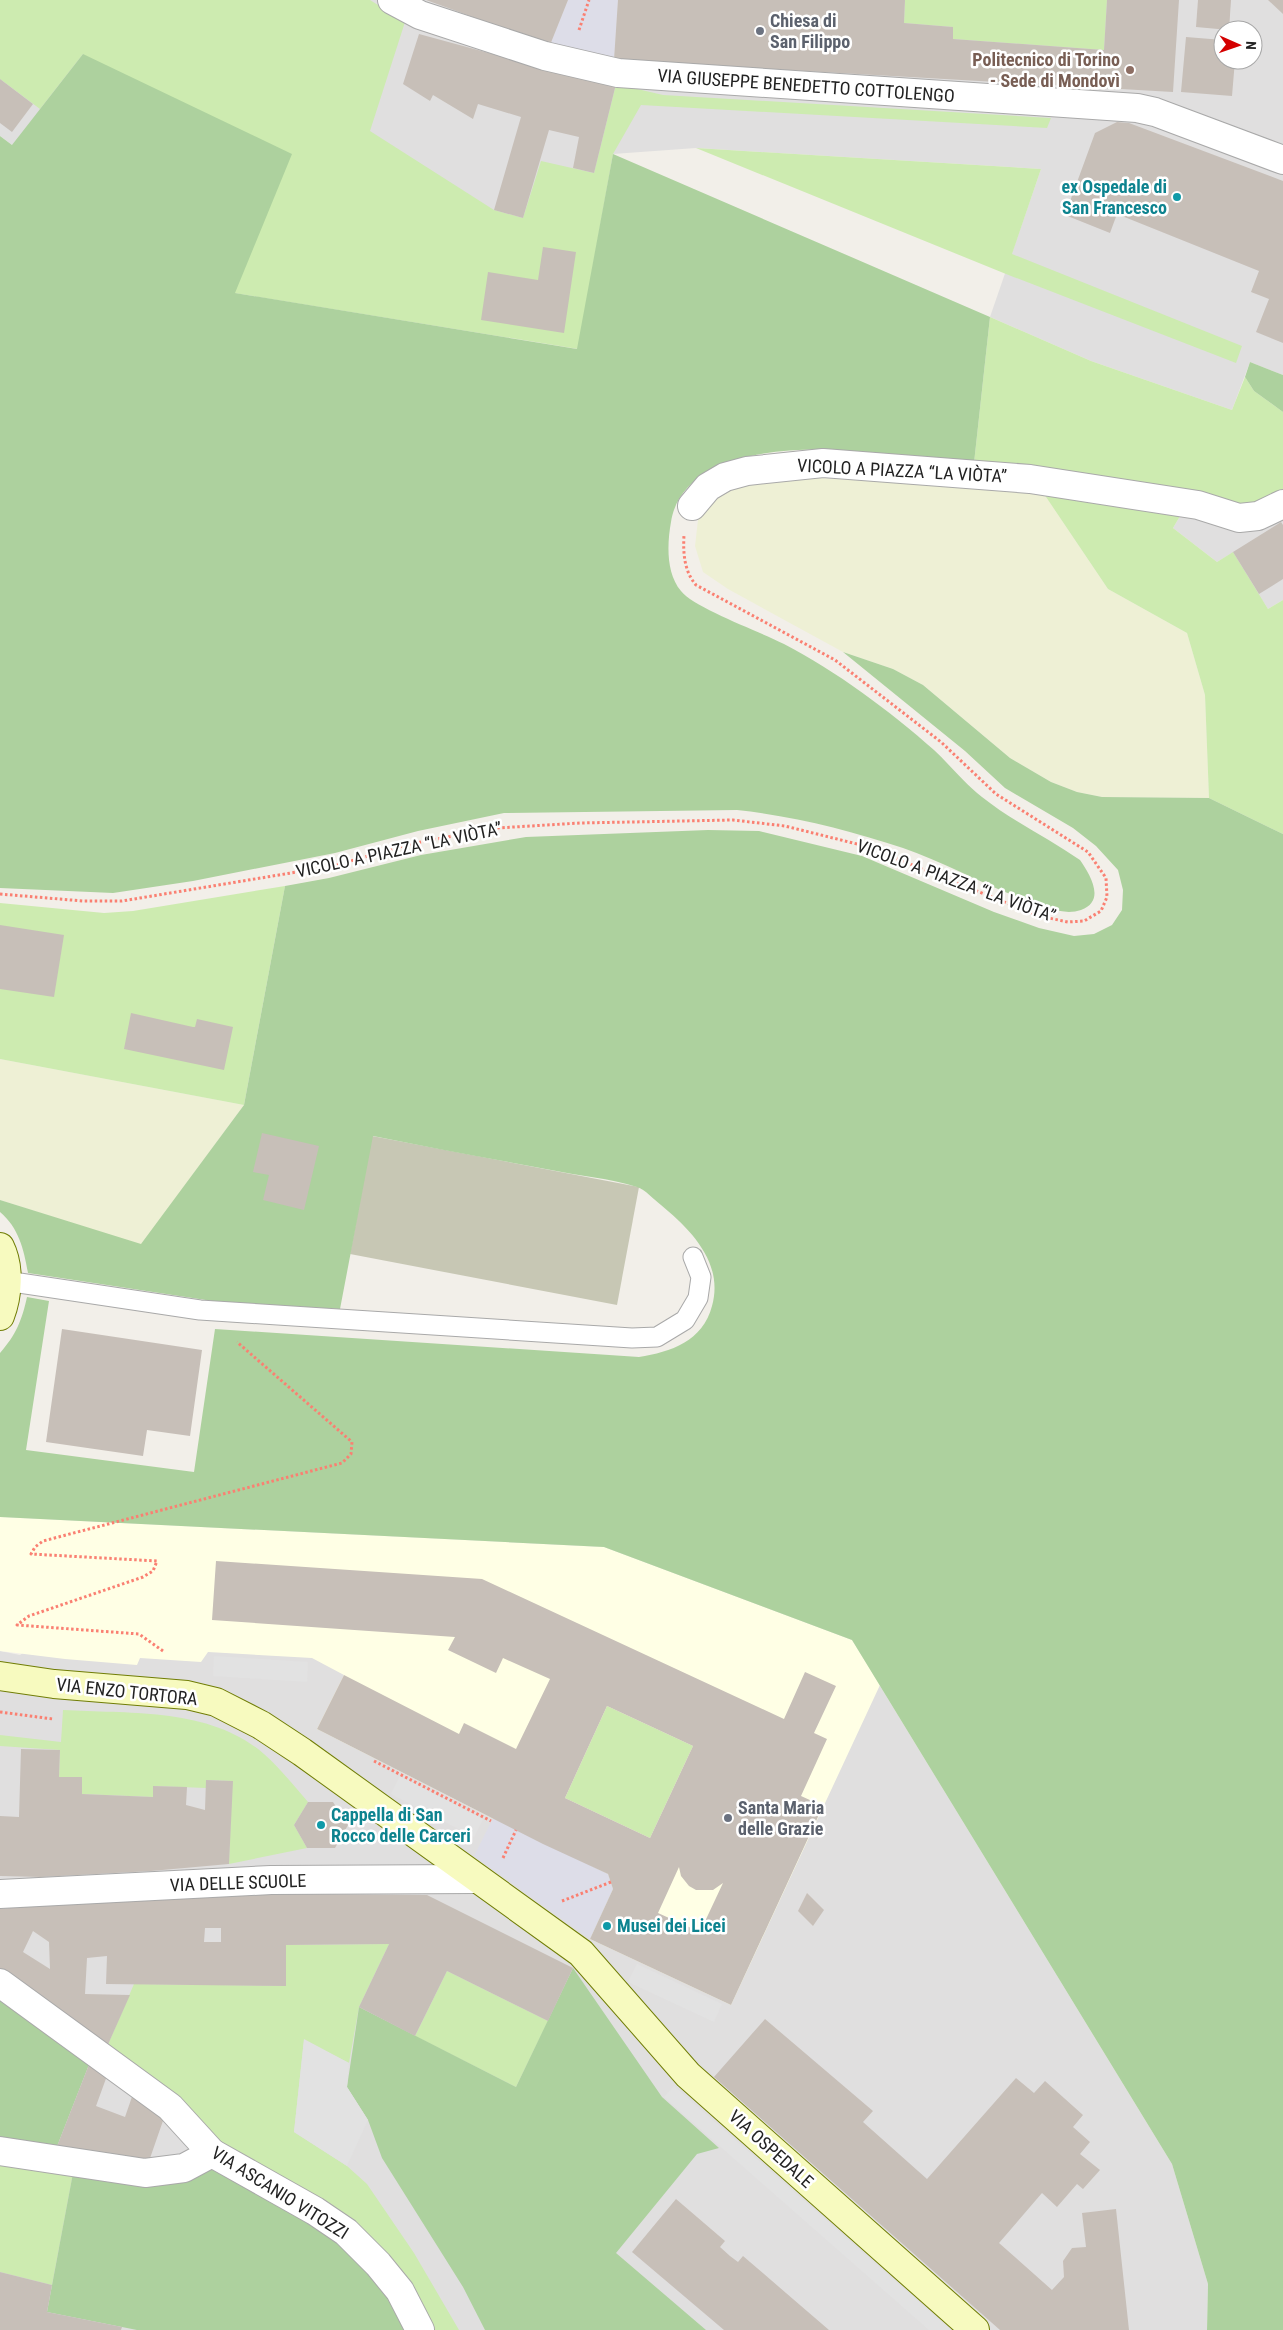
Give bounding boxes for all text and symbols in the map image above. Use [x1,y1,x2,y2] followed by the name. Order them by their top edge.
[770,10,850,52] place label: Chiesa di San Filippo
[1213,20,1263,70] north arrow
[754,25,766,37] marker: Chiesa di San Filippo
[1243,41,1259,50] text: N
[972,49,1120,91] place label: Politecnico di Torino - Sede di Mondovì
[1124,64,1136,76] marker: Politecnico di Torino - Sede di Mondovì
[657,65,955,106] street label: VIA GIUSEPPE BENEDETTO COTTOLENGO
[1061,176,1167,218] place label: ex Ospedale di San Francesco
[1171,191,1183,203] marker: ex Ospedale di San Francesco
[797,455,1007,486] street label: VICOLO A PIAZZA “LA VIÒTA”
[294,817,504,882] street label: VICOLO A PIAZZA “LA VIÒTA”
[854,835,1058,926] street label: VICOLO A PIAZZA “LA VIÒTA”
[55,1674,199,1709] street label: VIA ENZO TORTORA
[738,1797,824,1839] place label: Santa Maria delle Grazie
[331,1804,471,1846] place label: Cappella di San Rocco delle Carceri
[722,1812,734,1824] marker: Santa Maria delle Grazie
[315,1819,327,1831] marker: Cappella di San Rocco delle Carceri
[169,1870,307,1895] street label: VIA DELLE SCUOLE
[617,1915,726,1936] place label: Musei dei Licei
[601,1920,613,1932] marker: Musei dei Licei
[725,2105,818,2192] street label: VIA OSPEDALE
[208,2142,353,2243] street label: VIA ASCANIO VITOZZI

